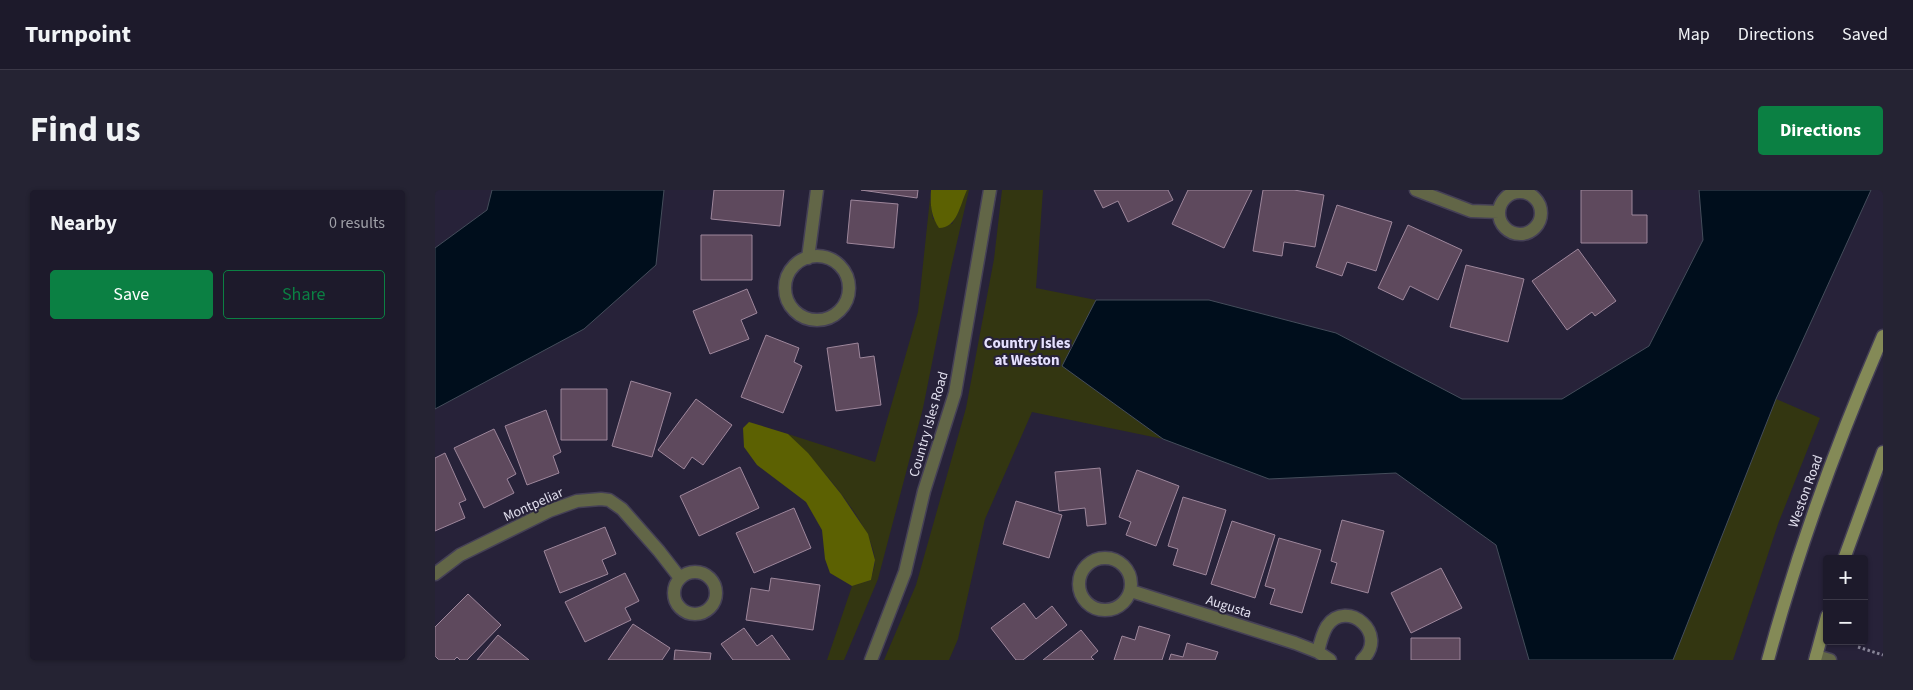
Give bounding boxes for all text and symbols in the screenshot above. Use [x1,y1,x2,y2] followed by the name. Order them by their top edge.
[25,17,131,52] text: Turnpoint
[1678,22,1710,47] text: Map
[1738,22,1814,47] text: Directions
[1842,22,1888,47] text: Saved
[30,105,140,155] text: Find us
[1758,106,1883,155] button: Directions
[50,208,117,238] text: Nearby
[329,212,385,234] text: 0 results
[50,270,213,319] button: Save
[223,270,385,319] button: Share
[984,333,1071,371] district label: Country Isles at Weston
[904,369,954,479] street label: Country Isles Road
[1784,452,1828,531] street label: Weston Road
[500,483,567,527] street label: Montpeliar
[1823,555,1868,645] map controls
[1823,555,1868,600] button: +
[1203,590,1254,624] street label: Augusta
[1823,600,1868,645] button: −

